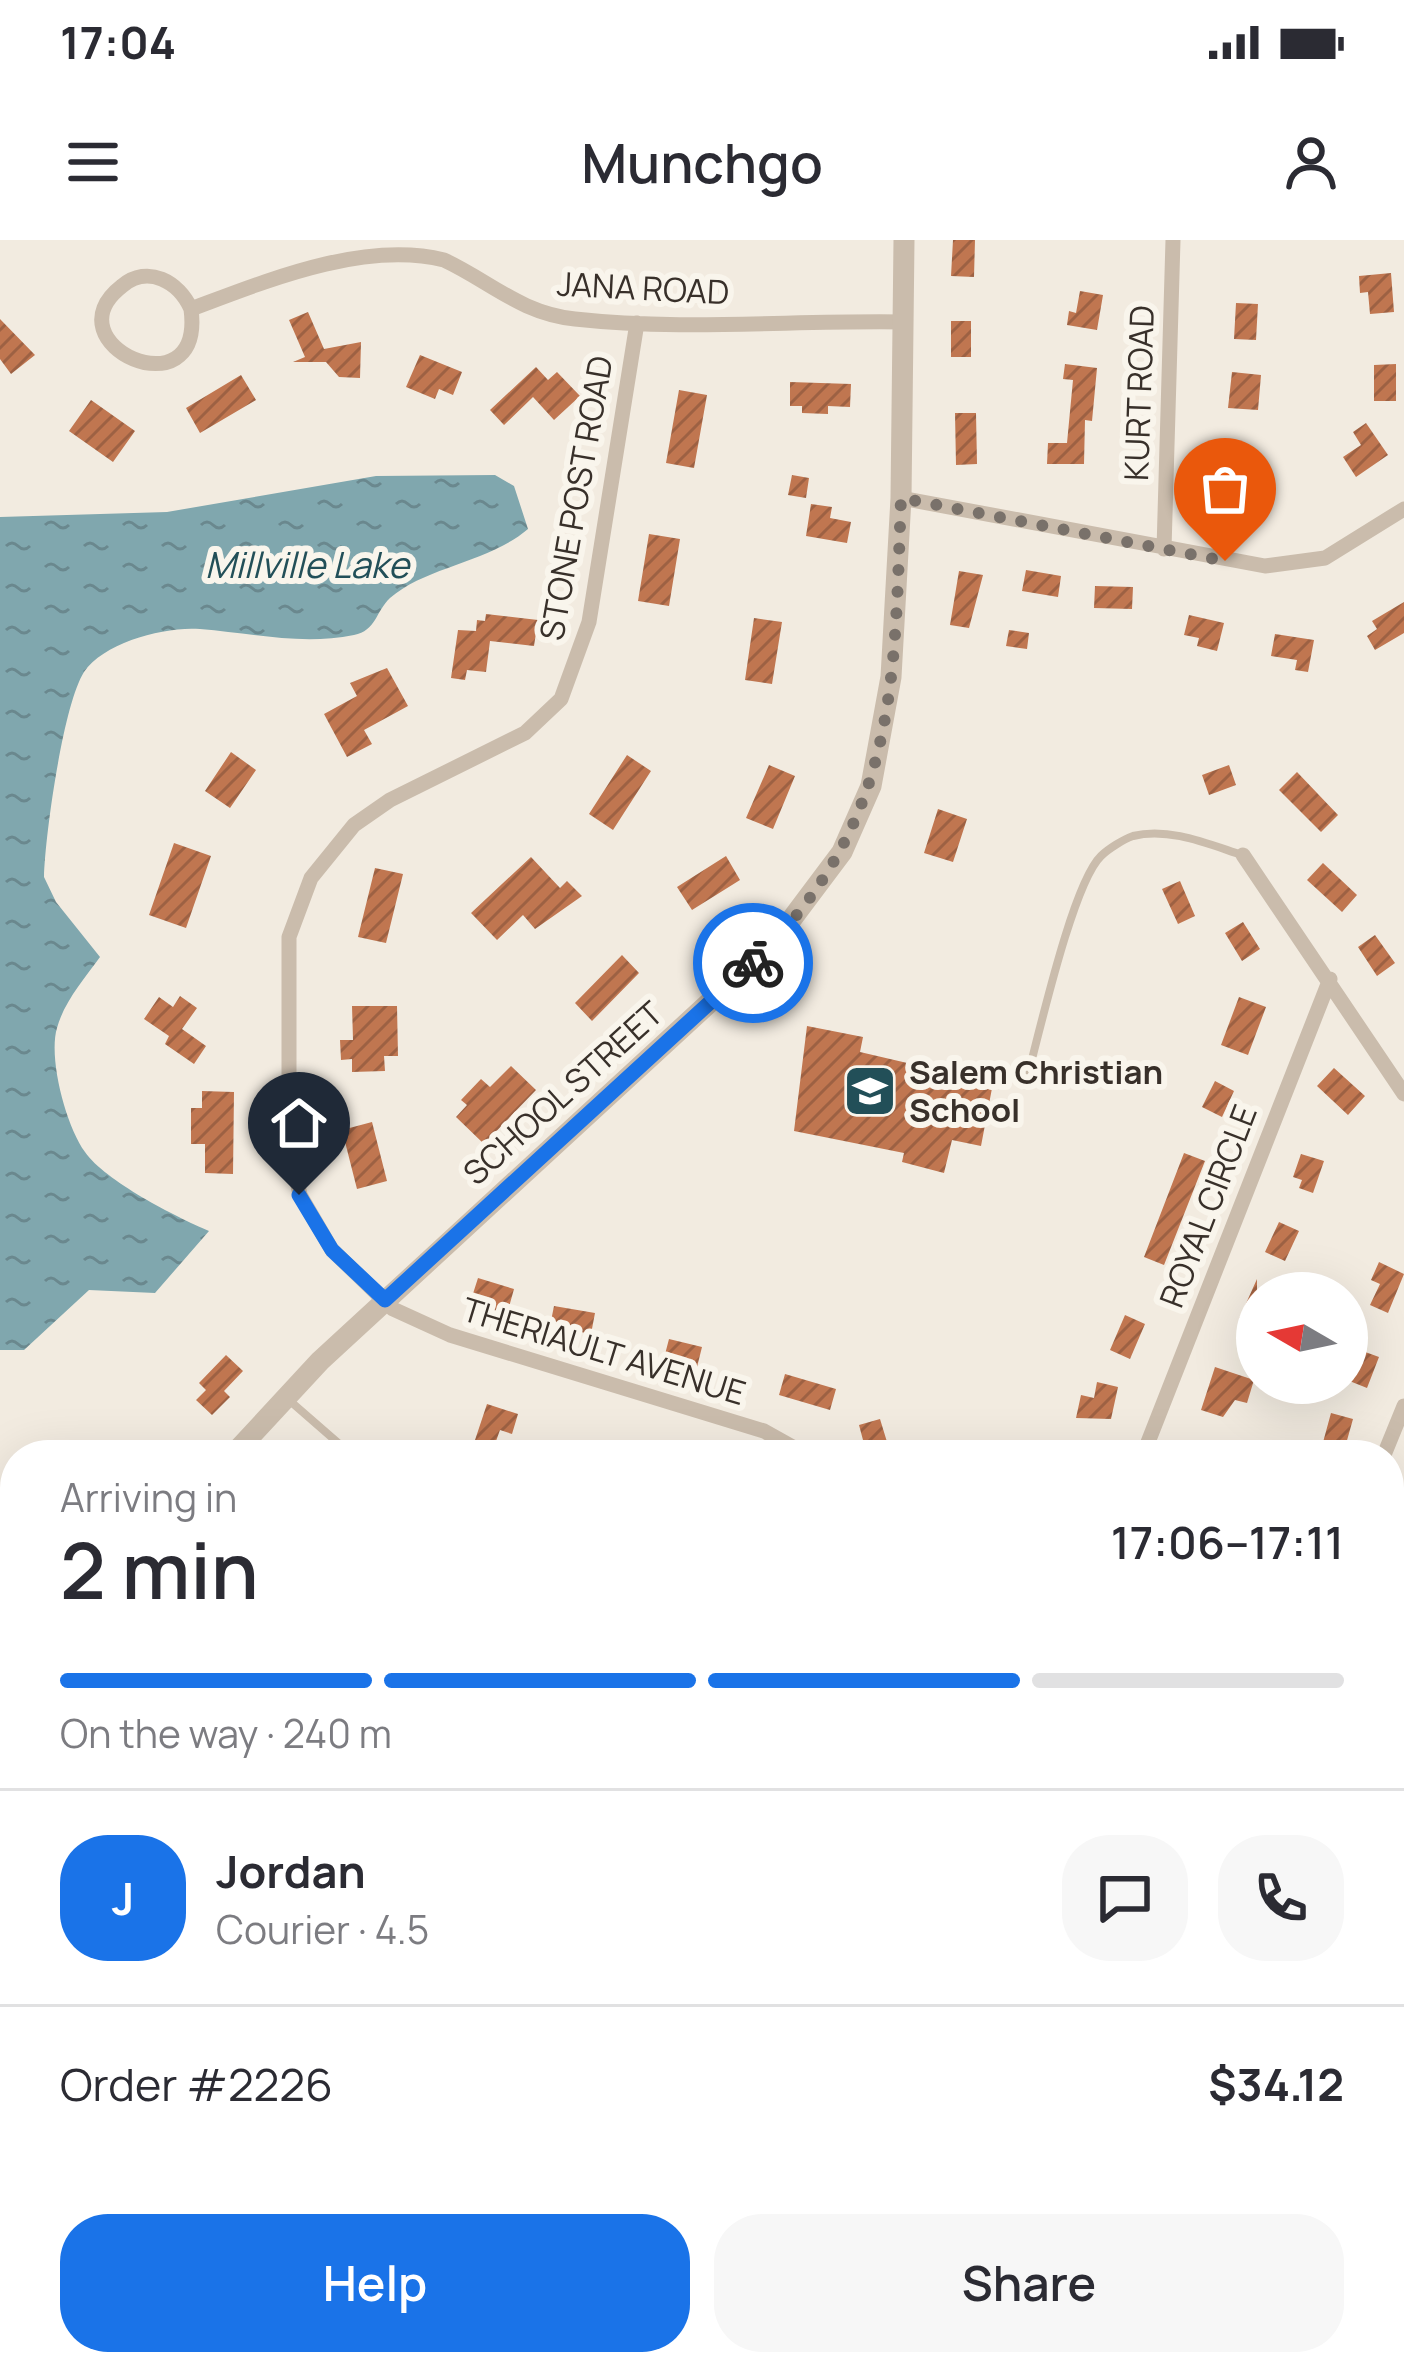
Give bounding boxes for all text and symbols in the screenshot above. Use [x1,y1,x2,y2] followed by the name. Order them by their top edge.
[60,11,176,73] text: 17:04
[581,125,823,199] text: Munchgo
[60,129,126,195] icon: menu
[1278,129,1344,195] icon: person
[556,261,730,314] street label: JANA ROAD
[1113,304,1164,482] street label: KURT ROAD
[528,352,623,644] street label: STONE POST ROAD
[1174,438,1276,561] pin
[1192,456,1258,522] icon: bag
[205,540,411,589] water label: Millville Lake
[693,903,813,1023] courier
[720,930,786,996] icon: bike
[453,991,672,1194] street label: SCHOOL STREET
[909,1049,1163,1132] place label: Salem Christian School
[842,1063,898,1119] school or university icon: Salem Christian School
[248,1072,350,1195] pin
[266,1090,332,1156] icon: home
[1148,1098,1267,1314] street label: ROYAL CIRCLE
[1236,1272,1368,1404] north arrow
[1236,1272,1368,1404] map controls
[457,1286,751,1415] street label: THERIAULT AVENUE
[60,1470,237,1524] text: Arriving in
[1111,1511,1344,1573] text: 17:06–17:11
[60,1516,259,1622] text: 2 min
[60,1706,392,1760] text: On the way · 240 m
[1062,1835,1188,1961] button: chat
[1218,1835,1344,1961] button: phone
[216,1840,366,1902] text: Jordan
[112,1867,134,1929] text: J
[216,1902,429,1956] text: Courier · 4.5
[60,2053,333,2115] text: Order #2226
[1208,2053,1344,2115] text: $34.12
[60,2214,690,2352] button: Help
[714,2214,1344,2352] button: Share

